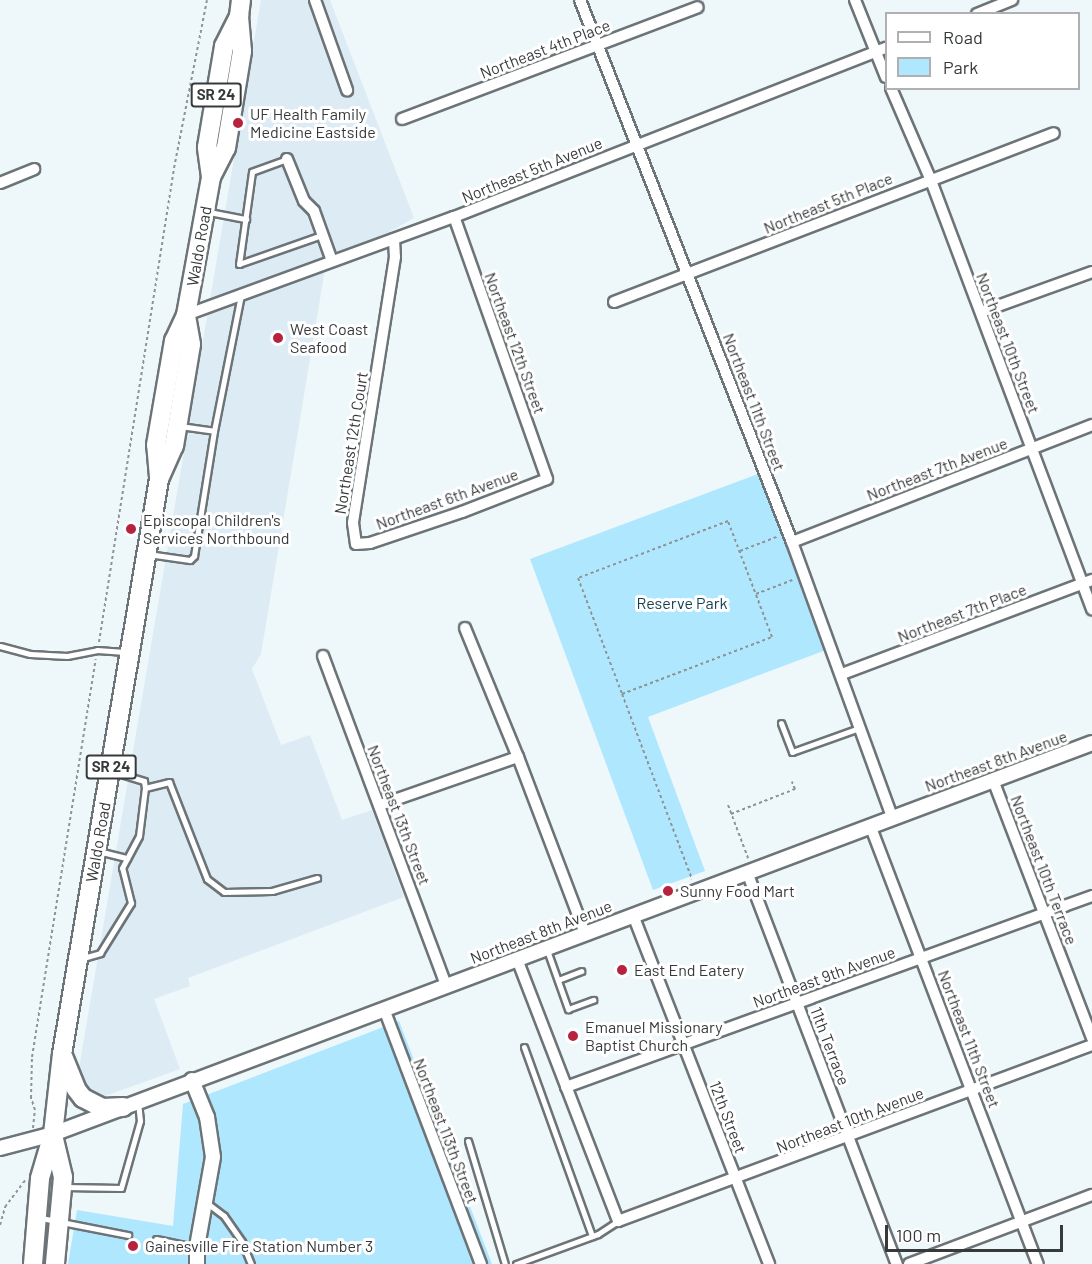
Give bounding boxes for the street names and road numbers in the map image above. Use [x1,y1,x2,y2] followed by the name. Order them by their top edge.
[477,15,613,83] street label: Northeast 4th Place
[190,83,242,107] road number: SR 24
[459,133,605,207] street label: Northeast 5th Avenue
[761,168,895,238] street label: Northeast 5th Place
[182,204,216,288] street label: Waldo Road
[481,270,549,416] street label: Northeast 12th Street
[972,270,1044,416] street label: Northeast 10th Street
[719,330,789,474] street label: Northeast 11th Street
[330,370,372,516] street label: Northeast 12th Court
[864,433,1010,505] street label: Northeast 7th Avenue
[373,464,521,534] street label: Northeast 6th Avenue
[895,580,1029,646] street label: Northeast 7th Place
[922,726,1070,796] street label: Northeast 8th Avenue
[363,742,435,888] street label: Northeast 13th Street
[86,755,136,779] road number: SR 24
[1007,793,1081,947] street label: Northeast 10th Terrace
[81,800,115,884] street label: Waldo Road
[468,896,614,968] street label: Northeast 8th Avenue
[750,942,898,1012] street label: Northeast 9th Avenue
[934,967,1004,1111] street label: Northeast 11th Street
[806,1004,854,1088] street label: 11th Terrace
[409,1056,483,1206] street label: Northeast 113th Street
[706,1078,750,1156] street label: 12th Street
[774,1083,926,1157] street label: Northeast 10th Avenue

